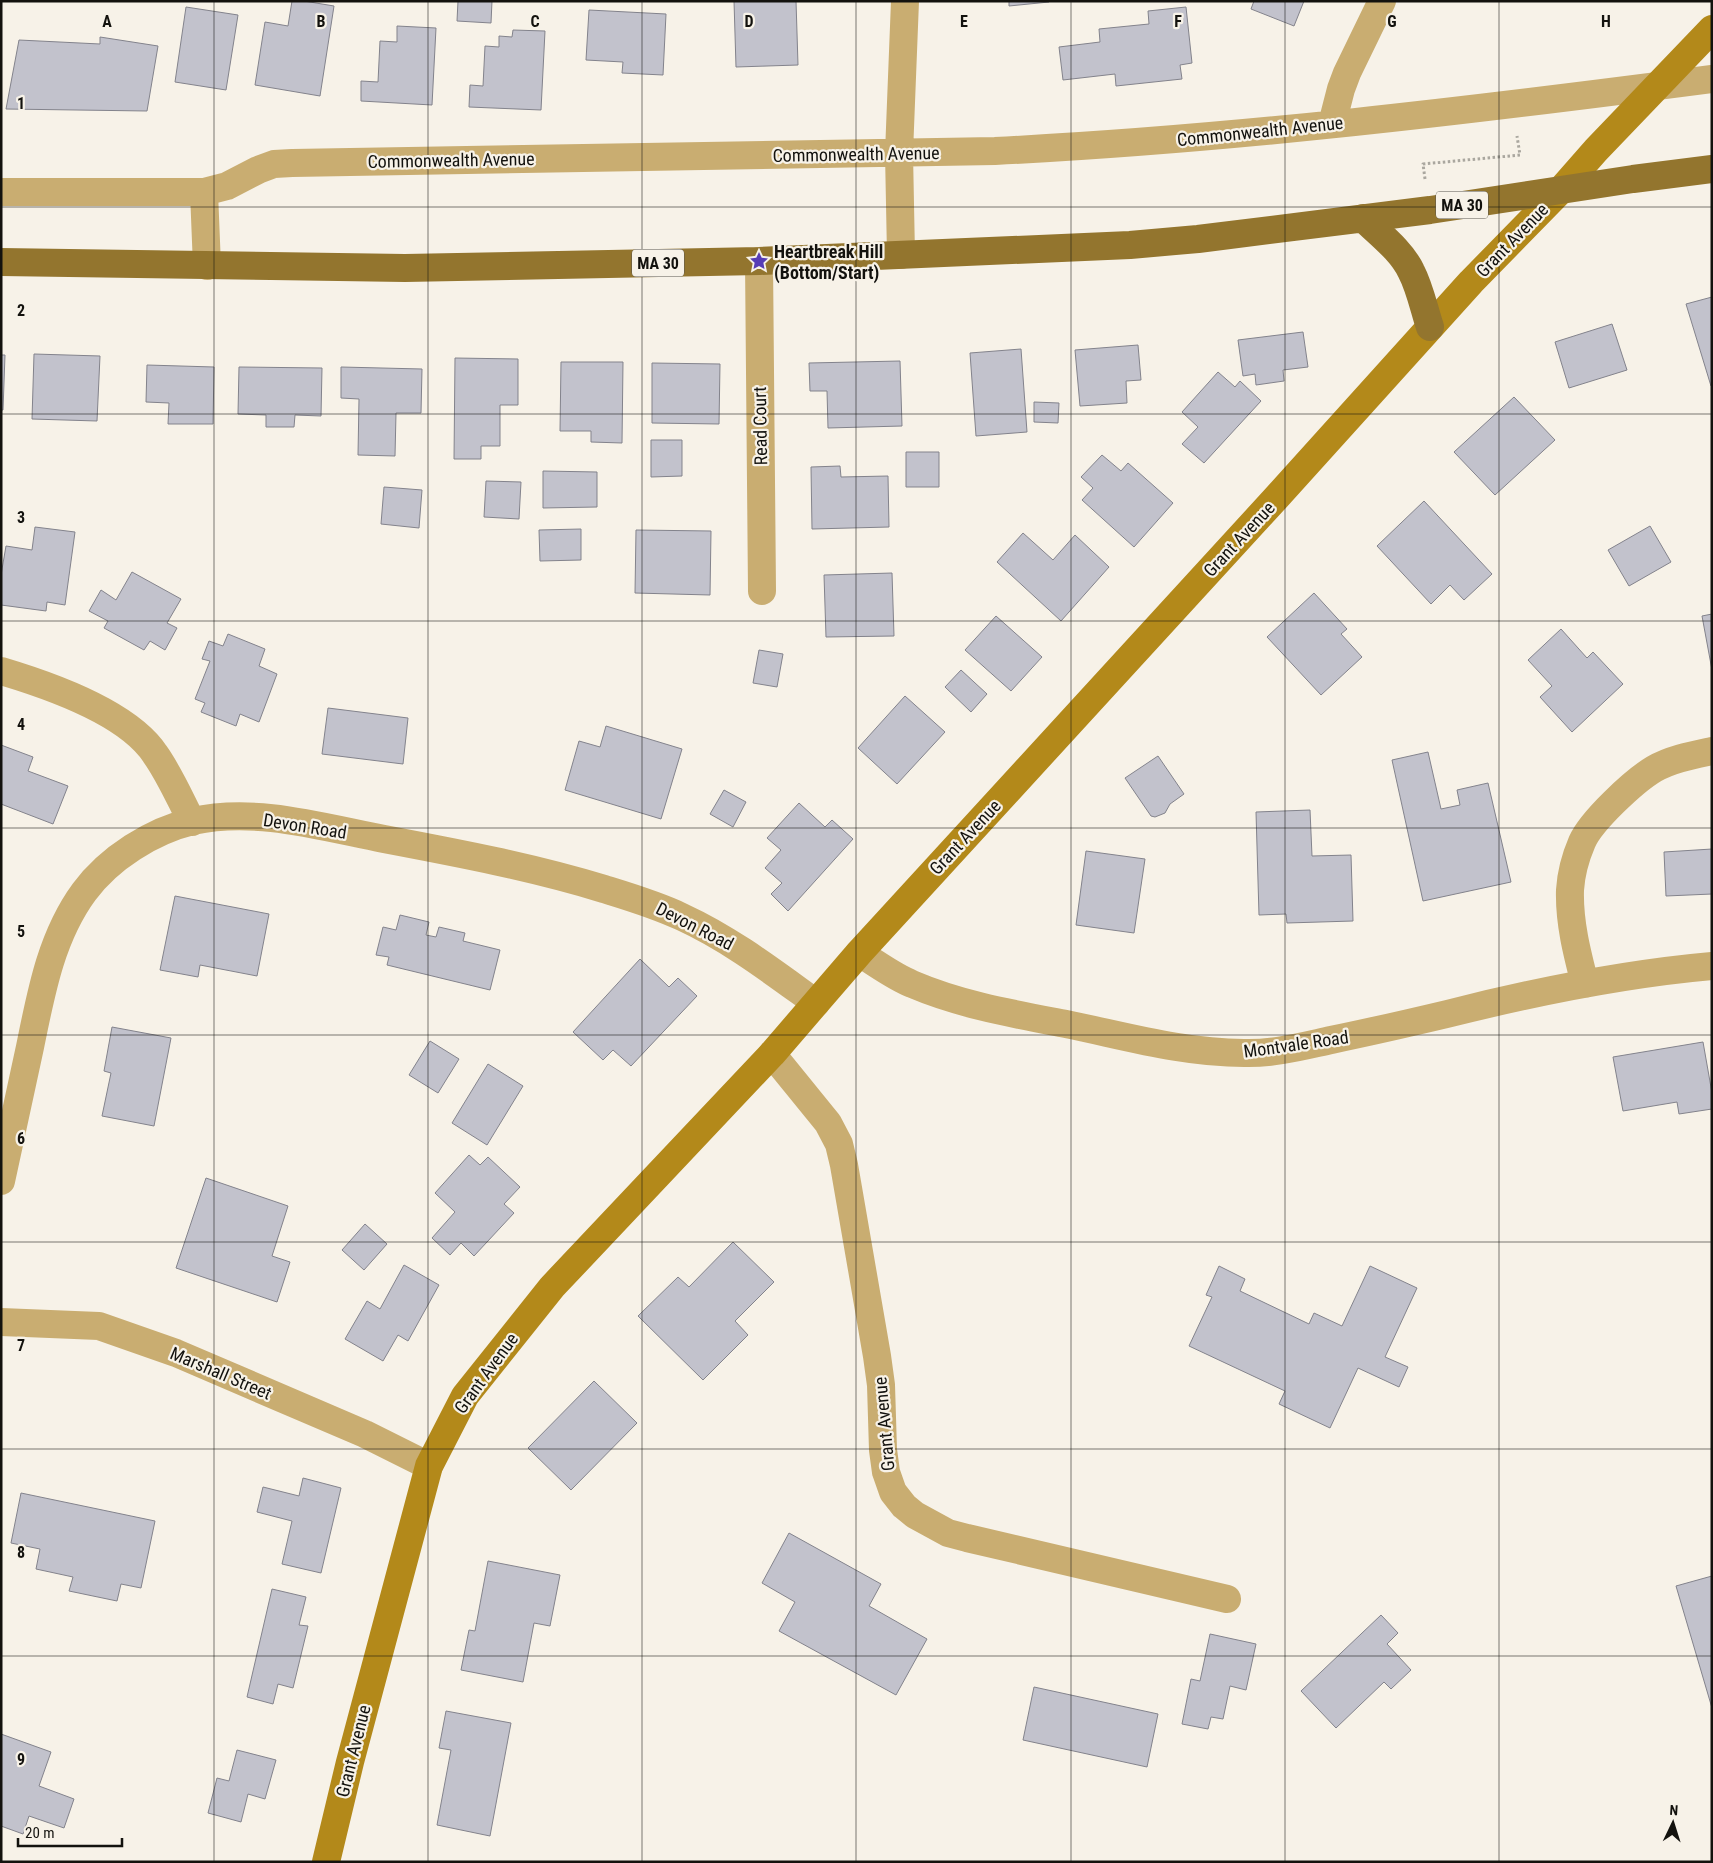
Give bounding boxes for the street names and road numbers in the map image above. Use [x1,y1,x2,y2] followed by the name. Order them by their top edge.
[1176,112,1344,150] street label: Commonwealth Avenue
[772,142,940,166] street label: Commonwealth Avenue
[367,148,535,172] street label: Commonwealth Avenue
[1436,192,1488,218] road number: MA 30
[1472,199,1552,281] street label: Grant Avenue
[632,250,684,276] road number: MA 30
[749,386,771,466] street label: Read Court
[1199,497,1279,581] street label: Grant Avenue
[925,795,1005,879] street label: Grant Avenue
[262,809,348,843] street label: Devon Road
[653,898,737,954] street label: Devon Road
[1242,1026,1350,1062] street label: Montvale Road
[450,1329,522,1417] street label: Grant Avenue
[167,1342,275,1404] street label: Marshall Street
[869,1376,899,1472] street label: Grant Avenue
[331,1703,375,1799] street label: Grant Avenue

